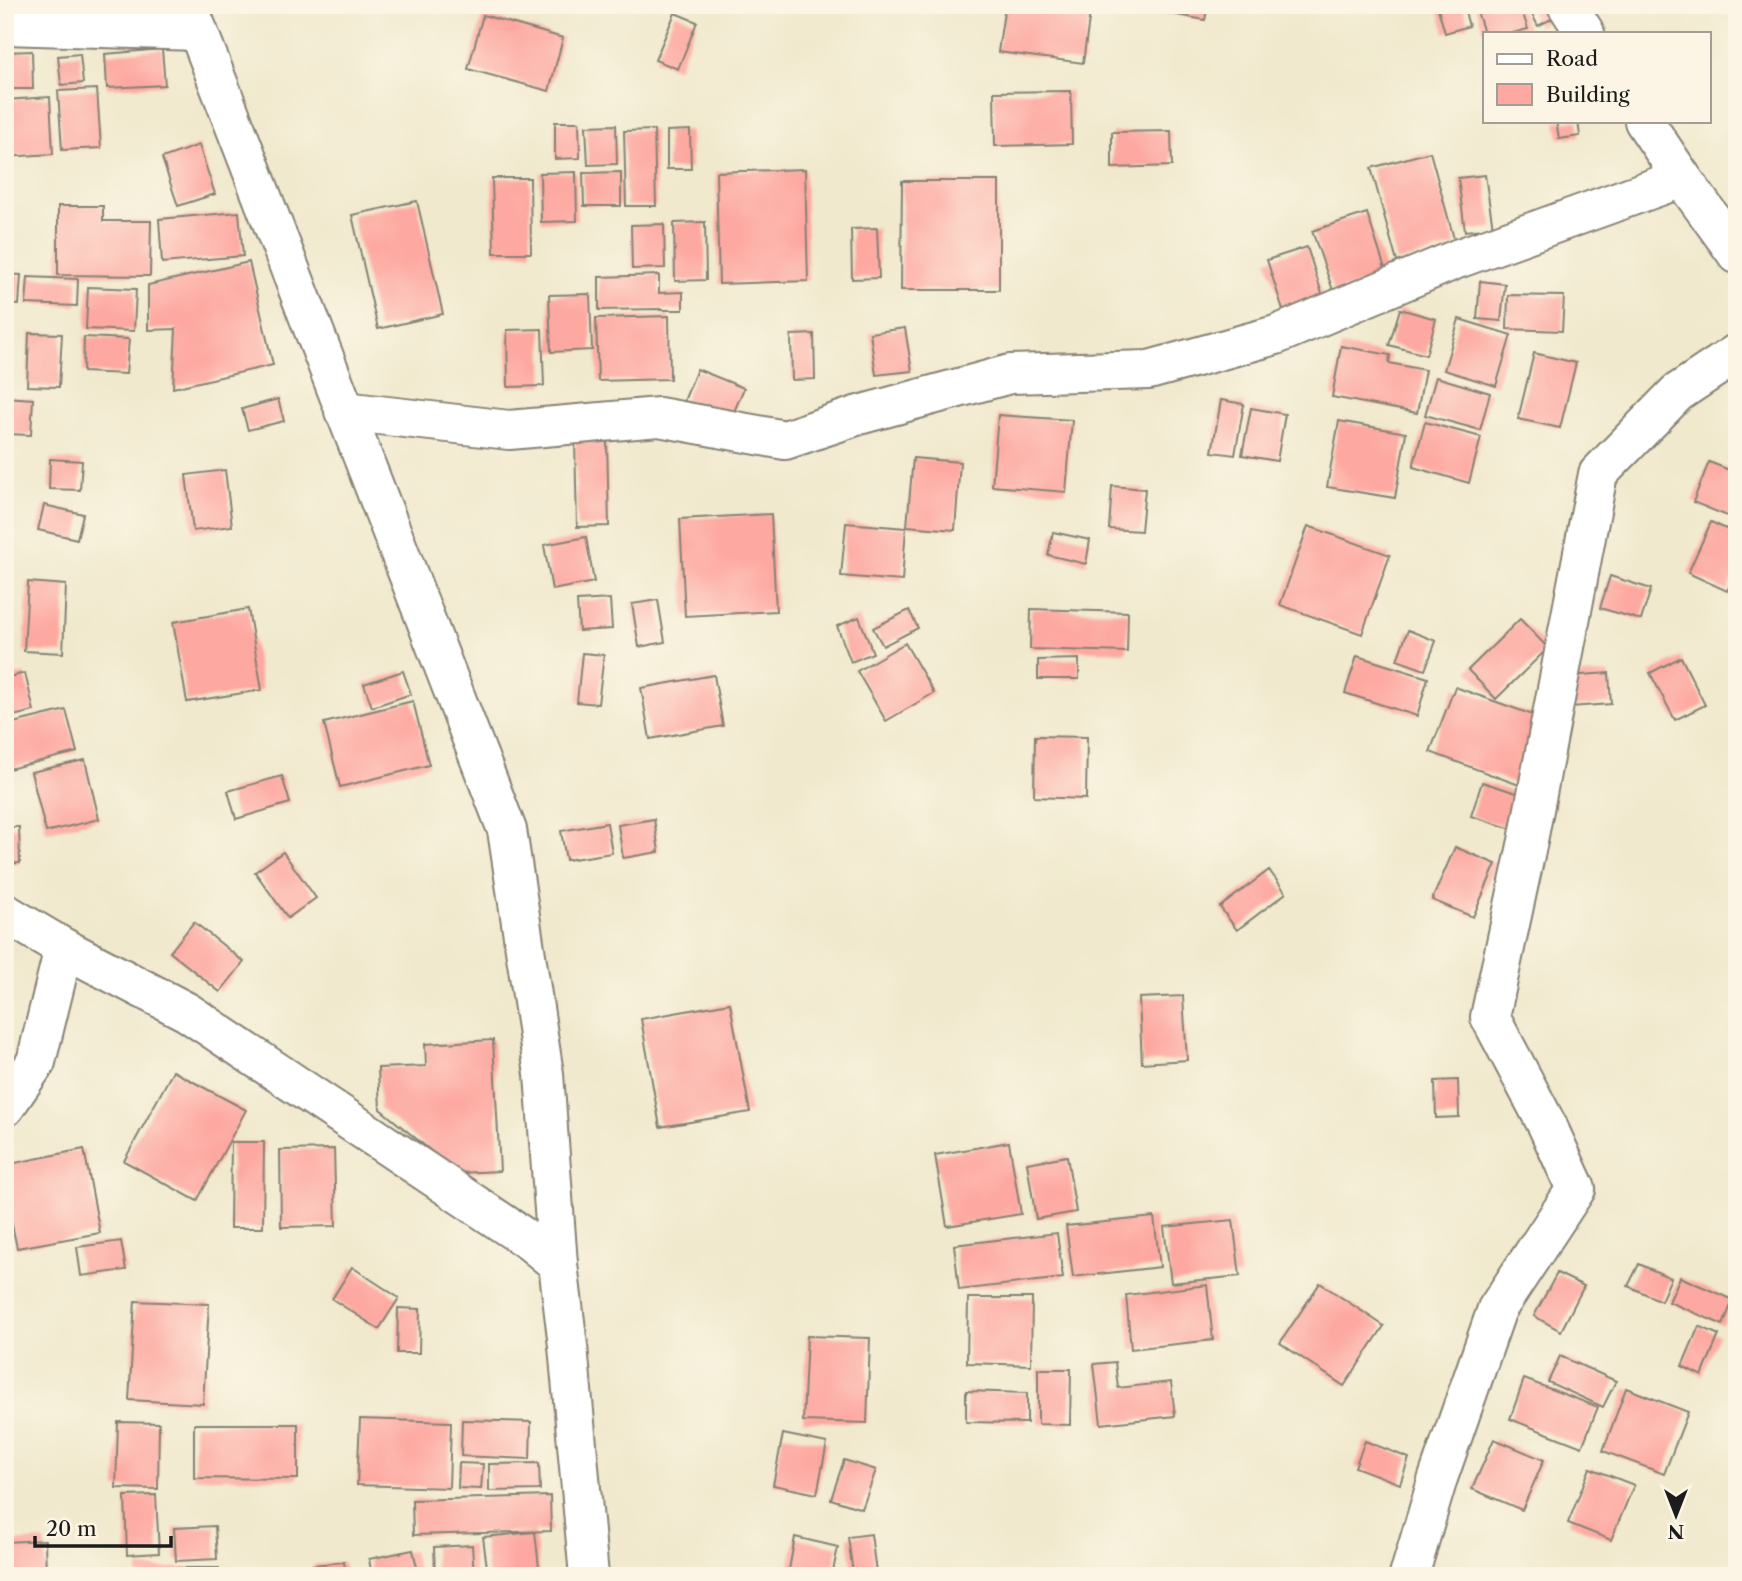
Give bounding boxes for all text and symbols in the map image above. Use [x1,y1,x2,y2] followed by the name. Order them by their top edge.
[1483,32,1710,122] legend
[1546,46,1598,71] text: Road
[1546,82,1631,107] text: Building
[1640,1480,1710,1550] north arrow
[35,1504,172,1548] scale bar
[46,1516,97,1541] text: 20 m
[1668,1520,1684,1543] text: N

